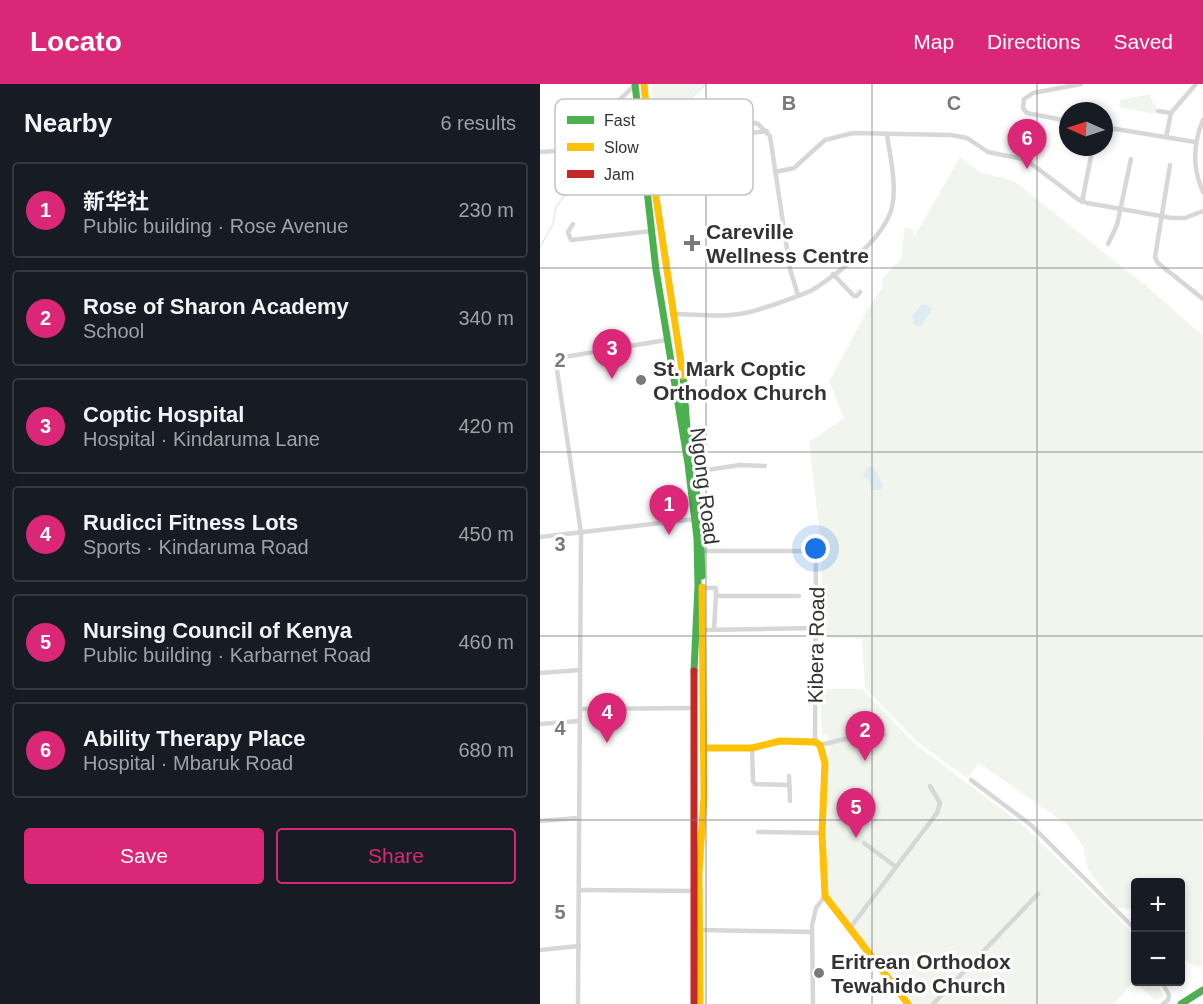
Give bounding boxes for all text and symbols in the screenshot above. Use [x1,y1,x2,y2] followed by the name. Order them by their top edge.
[30,26,122,57] text: Locato
[913,30,954,53] text: Map
[987,30,1080,53] text: Directions
[1113,30,1173,53] text: Saved
[782,92,796,114] text: B
[947,92,961,114] text: C
[555,99,753,195] legend
[1059,102,1113,156] north arrow
[24,108,112,138] text: Nearby
[440,112,516,134] text: 6 results
[604,112,636,129] text: Fast
[1008,120,1046,169] pin: 6
[604,139,639,156] text: Slow
[604,166,634,183] text: Jam
[83,189,149,214] text: 新华社
[40,199,51,221] text: 1
[458,199,514,221] text: 230 m
[83,215,348,237] text: Public building · Rose Avenue
[706,220,869,267] place label: Careville Wellness Centre
[683,234,701,252] marker: Careville Wellness Centre
[83,294,349,319] text: Rose of Sharon Academy
[40,307,51,329] text: 2
[458,307,514,329] text: 340 m
[83,320,144,342] text: School
[592,330,632,379] pin: 3
[554,349,566,371] text: 2
[653,357,827,404] place label: St. Mark Coptic Orthodox Church
[634,373,648,387] marker: St. Mark Coptic Orthodox Church
[83,402,244,427] text: Coptic Hospital
[40,415,51,437] text: 3
[458,415,514,437] text: 420 m
[686,426,724,546] street label: Ngong Road
[83,428,320,450] text: Hospital · Kindaruma Lane
[650,486,688,535] pin: 1
[83,510,298,535] text: Rudicci Fitness Lots
[40,523,51,545] text: 4
[458,523,514,545] text: 450 m
[554,533,566,555] text: 3
[801,534,830,563] your location
[83,536,309,558] text: Sports · Kindaruma Road
[803,586,829,704] street label: Kibera Road
[83,618,352,643] text: Nursing Council of Kenya
[40,631,51,653] text: 5
[458,631,514,653] text: 460 m
[83,644,371,666] text: Public building · Karbarnet Road
[588,694,626,743] pin: 4
[846,712,884,761] pin: 2
[554,717,566,739] text: 4
[83,726,306,751] text: Ability Therapy Place
[40,739,51,761] text: 6
[458,739,514,761] text: 680 m
[83,752,293,774] text: Hospital · Mbaruk Road
[836,788,876,838] pin: 5
[24,828,264,884] button: Save
[276,828,516,884] button: Share
[1131,878,1185,986] map controls
[1131,878,1185,932] button: +
[554,901,566,923] text: 5
[1131,932,1185,986] button: −
[831,950,1011,997] place label: Eritrean Orthodox Tewahido Church
[812,966,826,980] marker: Eritrean Orthodox Tewahido Church

